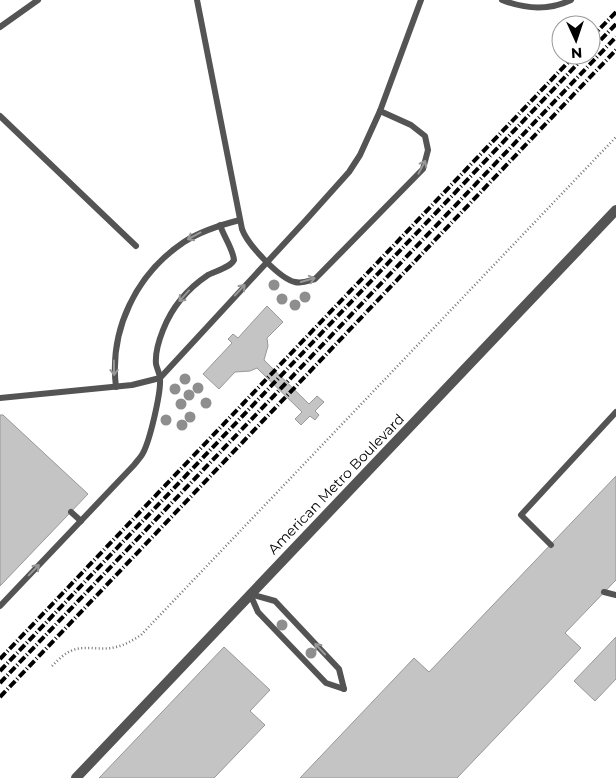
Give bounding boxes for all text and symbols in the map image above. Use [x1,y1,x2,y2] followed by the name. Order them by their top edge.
[551,15,601,65] north arrow
[571,44,583,62] text: N
[417,160,427,175] one-way arrow
[187,231,202,241] one-way arrow
[299,275,315,284] one-way arrow
[234,284,246,297] one-way arrow
[179,289,190,302] one-way arrow
[109,360,119,376] one-way arrow
[264,410,408,558] street label: American Metro Boulevard
[28,564,40,577] one-way arrow
[314,642,325,655] one-way arrow

